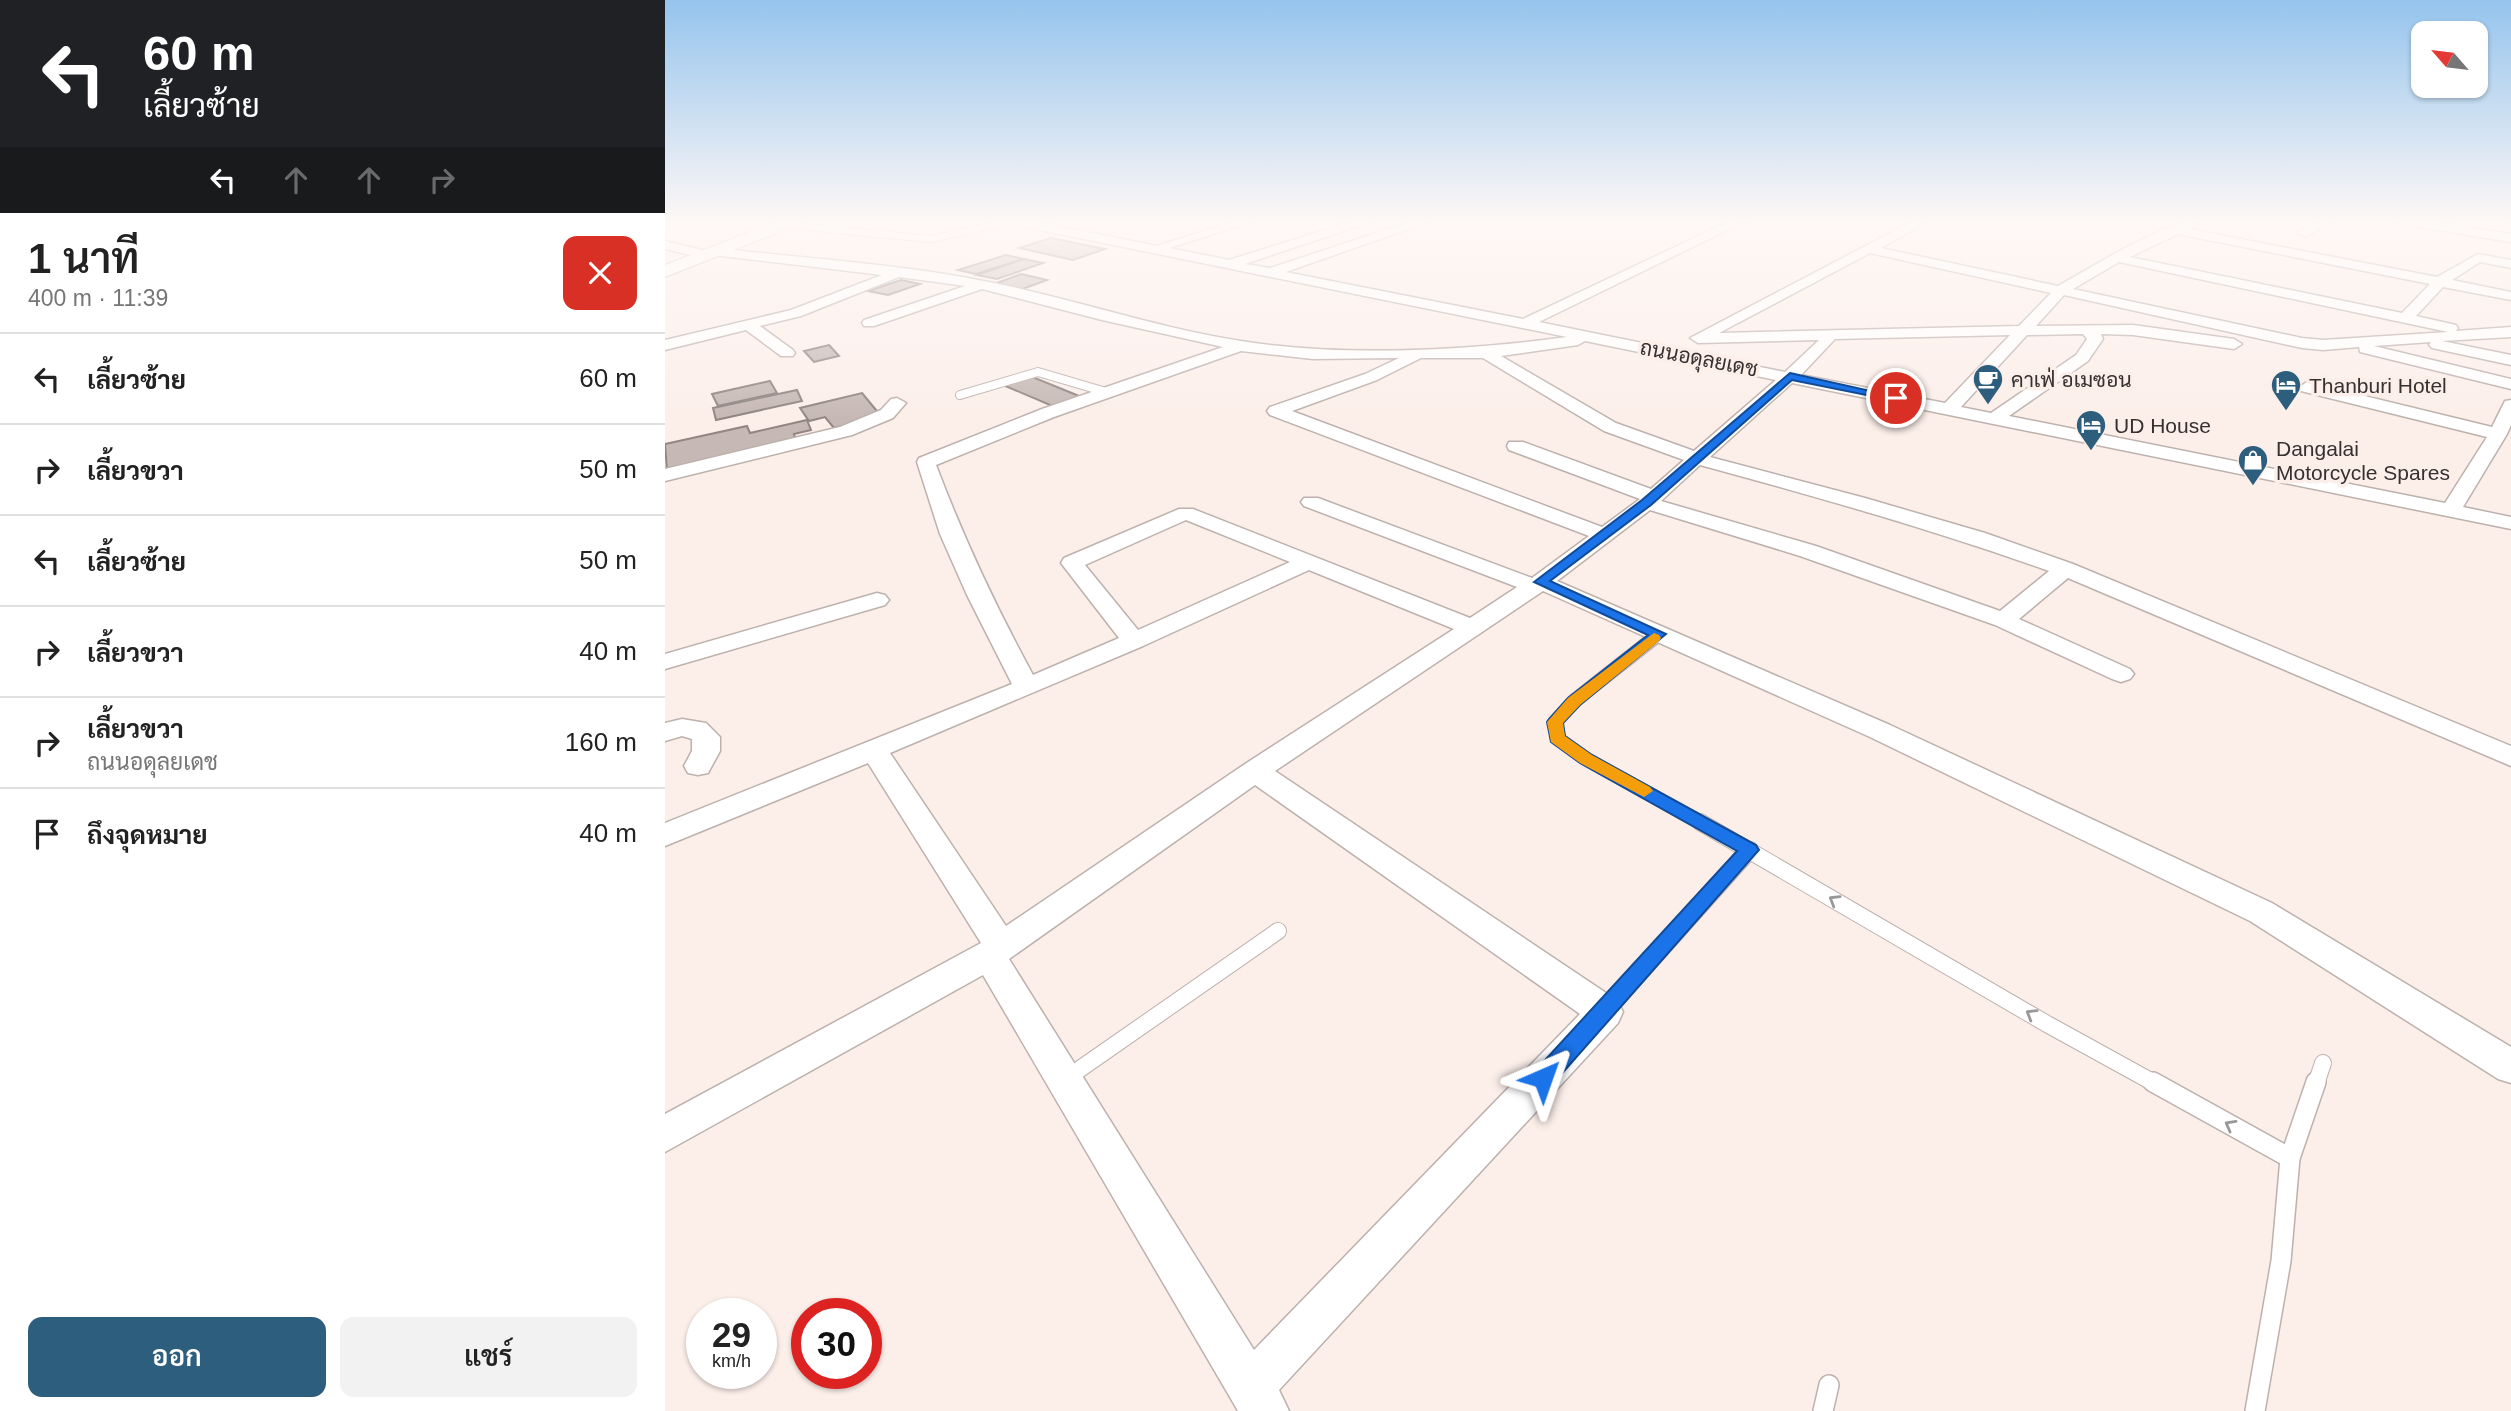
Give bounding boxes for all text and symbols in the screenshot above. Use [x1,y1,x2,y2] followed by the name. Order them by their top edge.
[2411,21,2489,98] north arrow
[2411,21,2488,98] map controls
[143,26,255,80] text: 60 m
[28,28,119,119] icon: left
[143,88,260,124] text: เลี้ยวซ้าย
[204,161,242,199] icon: left
[277,161,315,199] icon: ahead
[350,161,388,199] icon: ahead
[423,161,461,199] icon: right
[28,235,139,282] text: 1 นาที
[563,236,637,310] button: close
[28,285,168,311] text: 400 m · 11:39
[1638,335,1760,384] street label: ถนนอดุลยเดช
[28,360,66,398] icon: left
[1971,362,2005,406] cafe icon: คาเฟ่ อเมซอน
[579,363,637,393] text: 60 m
[87,365,186,395] text: เลี้ยวซ้าย
[2011,367,2132,391] place label: คาเฟ่ อเมซอน
[1866,368,1926,428] pin
[2269,368,2303,412] hotel icon: Thanburi Hotel
[2309,374,2447,397] place label: Thanburi Hotel
[1877,379,1915,417] icon: arrive
[2074,408,2108,452] hotel icon: UD House
[2114,414,2211,437] place label: UD House
[2276,437,2450,484] place label: Dangalai Motorcycle Spares
[2236,443,2270,487] shop icon: Dangalai Motorcycle Spares
[28,451,66,489] icon: right
[579,454,637,484] text: 50 m
[87,456,184,486] text: เลี้ยวขวา
[28,542,66,580] icon: left
[579,545,637,575] text: 50 m
[87,547,186,577] text: เลี้ยวซ้าย
[28,633,66,671] icon: right
[579,636,637,666] text: 40 m
[87,638,184,668] text: เลี้ยวขวา
[87,714,184,744] text: เลี้ยวขวา
[28,724,66,762] icon: right
[565,727,637,757] text: 160 m
[87,749,218,775] text: ถนนอดุลยเดช
[28,815,66,853] icon: arrive
[579,818,637,848] text: 40 m
[87,820,208,850] text: ถึงจุดหมาย
[1829,896,1842,909] one-way arrow
[2026,1010,2039,1023] one-way arrow
[1506,1041,1580,1115] position arrow
[2225,1120,2237,1133] one-way arrow
[791,1298,882,1389] speed limit sign: 30
[712,1315,751,1354] text: 29
[28,1317,326,1397] button: ออก
[340,1317,637,1397] button: แชร์
[712,1351,751,1371] text: km/h

